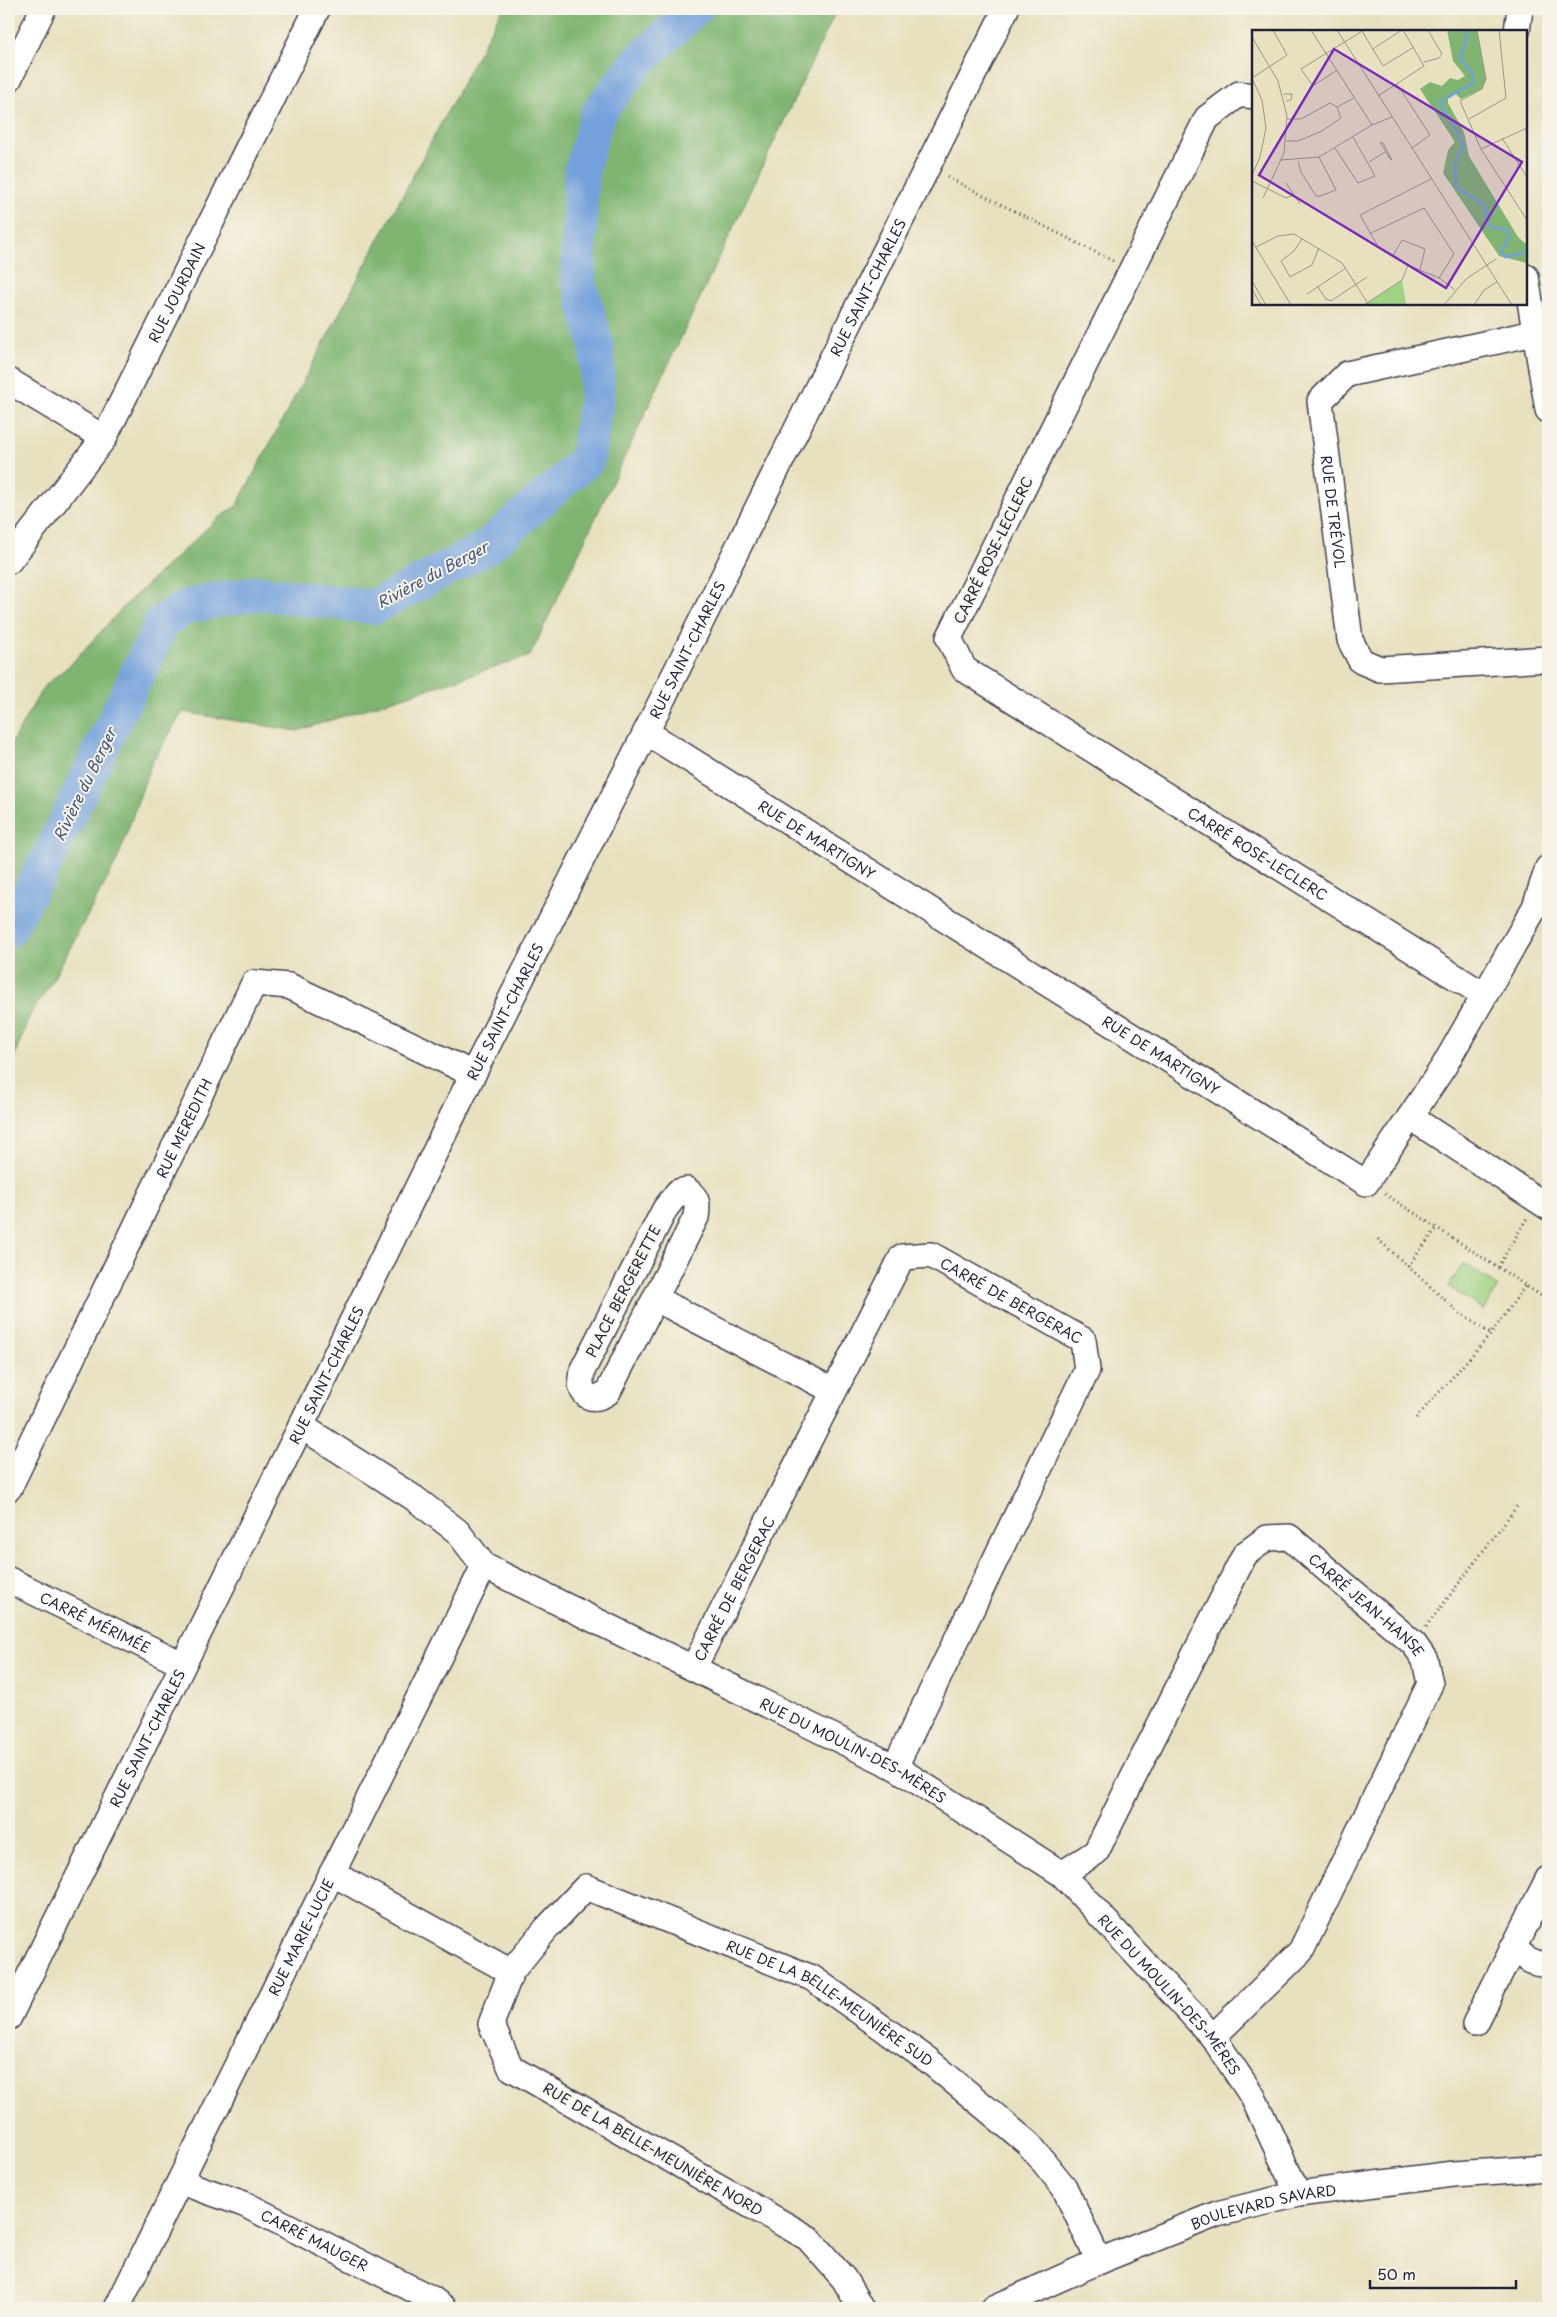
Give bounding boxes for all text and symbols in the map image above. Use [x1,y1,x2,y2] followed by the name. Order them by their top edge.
[1252,30,1527,305] inset map
[824,215,911,360] street label: RUE SAINT-CHARLES
[143,239,210,346] street label: RUE JOURDAIN
[1316,454,1351,569] street label: RUE DE TRÉVOL
[948,473,1038,627] street label: CARRÉ ROSE-LECLERC
[372,534,494,613] water label: Rivière du Berger
[644,577,730,722] street label: RUE SAINT-CHARLES
[47,722,122,844] water label: Rivière du Berger
[754,794,880,884] street label: RUE DE MARTIGNY
[1184,801,1332,905] street label: CARRÉ ROSE-LECLERC
[461,939,548,1084] street label: RUE SAINT-CHARLES
[1098,1010,1224,1099] street label: RUE DE MARTIGNY
[150,1075,217,1182] street label: RUE MEREDITH
[580,1221,666,1361] street label: PLACE BERGERETTE
[936,1252,1086,1348] street label: CARRÉ DE BERGERAC
[283,1302,369,1448] street label: RUE SAINT-CHARLES
[688,1512,779,1665] street label: CARRÉ DE BERGERAC
[1304,1548,1430,1660] street label: CARRÉ JEAN-HANSE
[36,1586,154,1658] street label: CARRÉ MÉRIMÉE
[104,1666,190,1811] street label: RUE SAINT-CHARLES
[756,1692,951,1808] street label: RUE DU MOULIN-DES-MÈRES
[263,1874,339,1999] street label: RUE MARIE-LUCIE
[1093,1909,1246,2079] street label: RUE DU MOULIN-DES-MÈRES
[723,1934,938,2071] street label: RUE DE LA BELLE-MEUNIÈRE SUD
[539,2077,767,2221] street label: RUE DE LA BELLE-MEUNIÈRE NORD
[1187,2179,1338,2234] street label: BOULEVARD SAVARD
[257,2204,372,2276] street label: CARRÉ MAUGER
[1370,2257,1516,2289] scale bar
[1377,2262,1416,2285] text: 50 m

